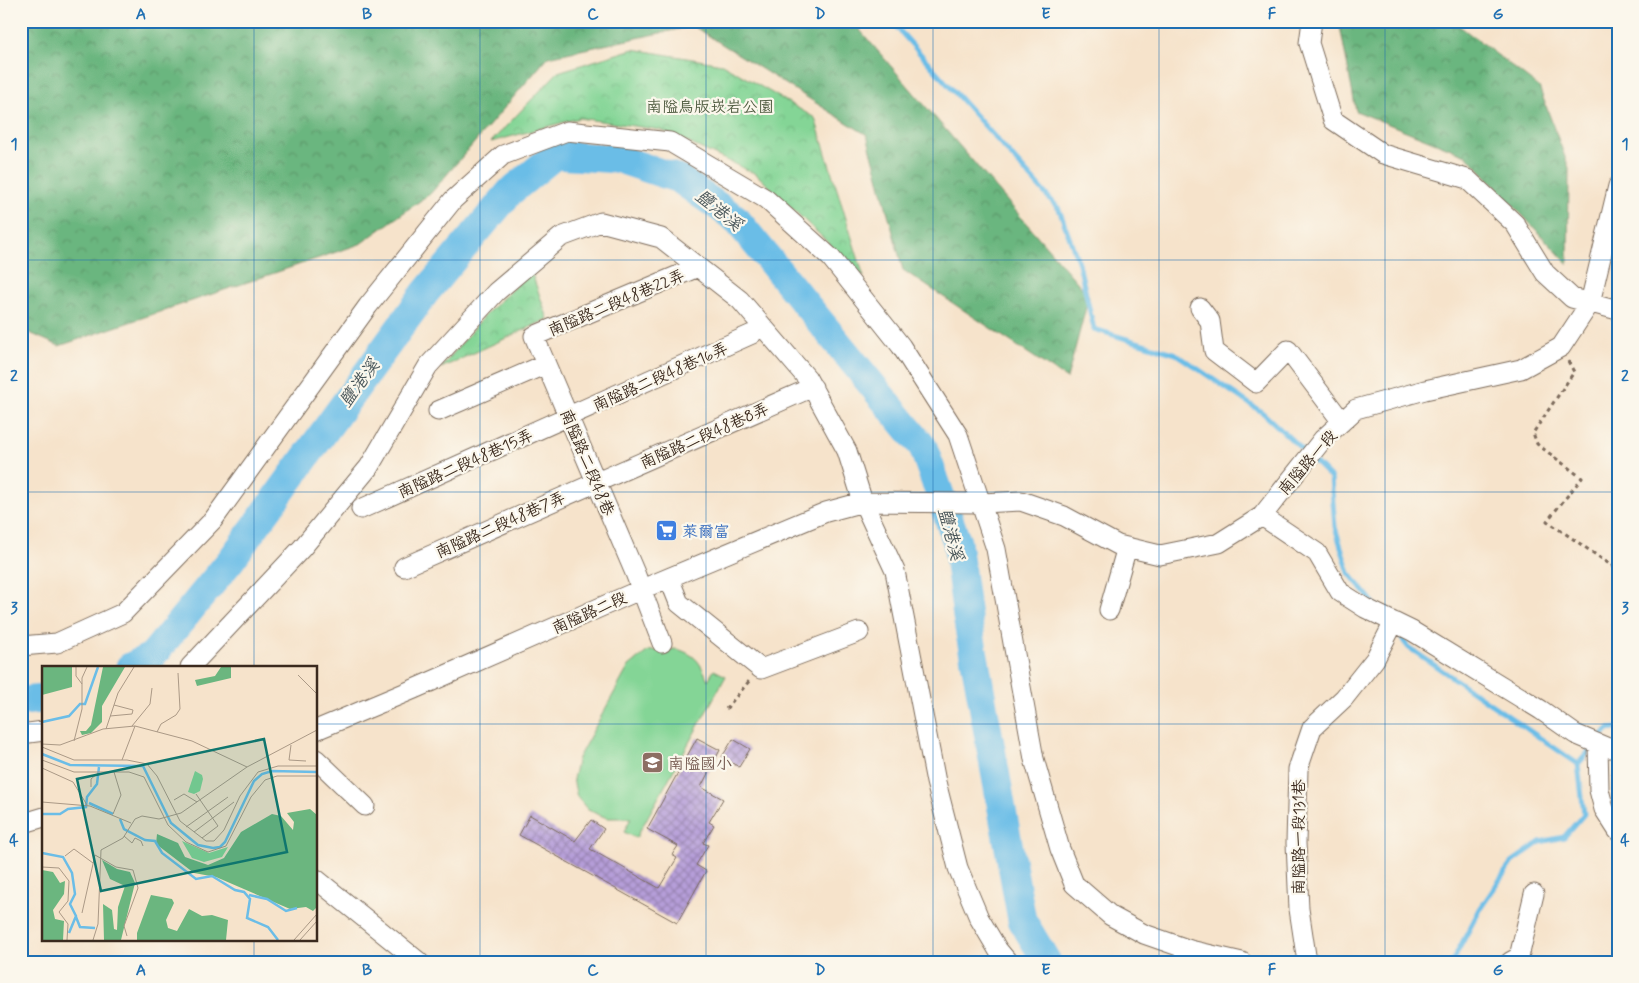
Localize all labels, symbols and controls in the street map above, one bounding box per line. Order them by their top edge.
text: A [136,4,146,25]
text: B [362,4,372,25]
text: C [587,4,599,25]
text: D [814,4,826,25]
text: E [1041,4,1051,25]
text: F [1268,4,1277,25]
text: G [1493,4,1504,25]
park label: 南隘烏版崁岩公園 [646,97,774,118]
text: 1 [10,134,18,155]
text: 1 [1621,134,1629,155]
water label: 鹽港溪 [690,184,748,238]
street label: 南隘路二段48巷22弄 [545,265,688,342]
street label: 南隘路二段48巷16弄 [590,338,732,417]
water label: 鹽港溪 [334,354,386,412]
text: 2 [10,366,18,387]
text: 2 [1621,366,1629,387]
street label: 南隘路二段48巷8弄 [637,398,772,474]
street label: 南隘路二段48巷 [555,406,619,519]
street label: 南隘路二段48巷15弄 [395,425,536,504]
street label: 南隘路一段 [1274,426,1342,500]
street label: 南隘路二段48巷7弄 [432,487,569,563]
water label: 鹽港溪 [931,505,969,564]
supermarket icon: 萊爾富 [654,519,678,543]
place label: 萊爾富 [682,522,730,543]
street label: 南隘路二段 [549,588,630,639]
text: 3 [10,598,18,619]
text: 3 [1621,598,1629,619]
inset map [42,666,318,940]
school or university icon: 南隘國小 [640,751,664,775]
place label: 南隘國小 [668,754,732,775]
street label: 南隘路一段131巷 [1289,779,1310,895]
text: 4 [9,830,19,851]
text: 4 [1620,830,1630,851]
text: A [136,960,146,981]
text: B [362,960,372,981]
text: C [587,960,599,981]
text: D [814,960,826,981]
text: E [1041,960,1051,981]
text: F [1268,960,1277,981]
text: G [1493,960,1504,981]

